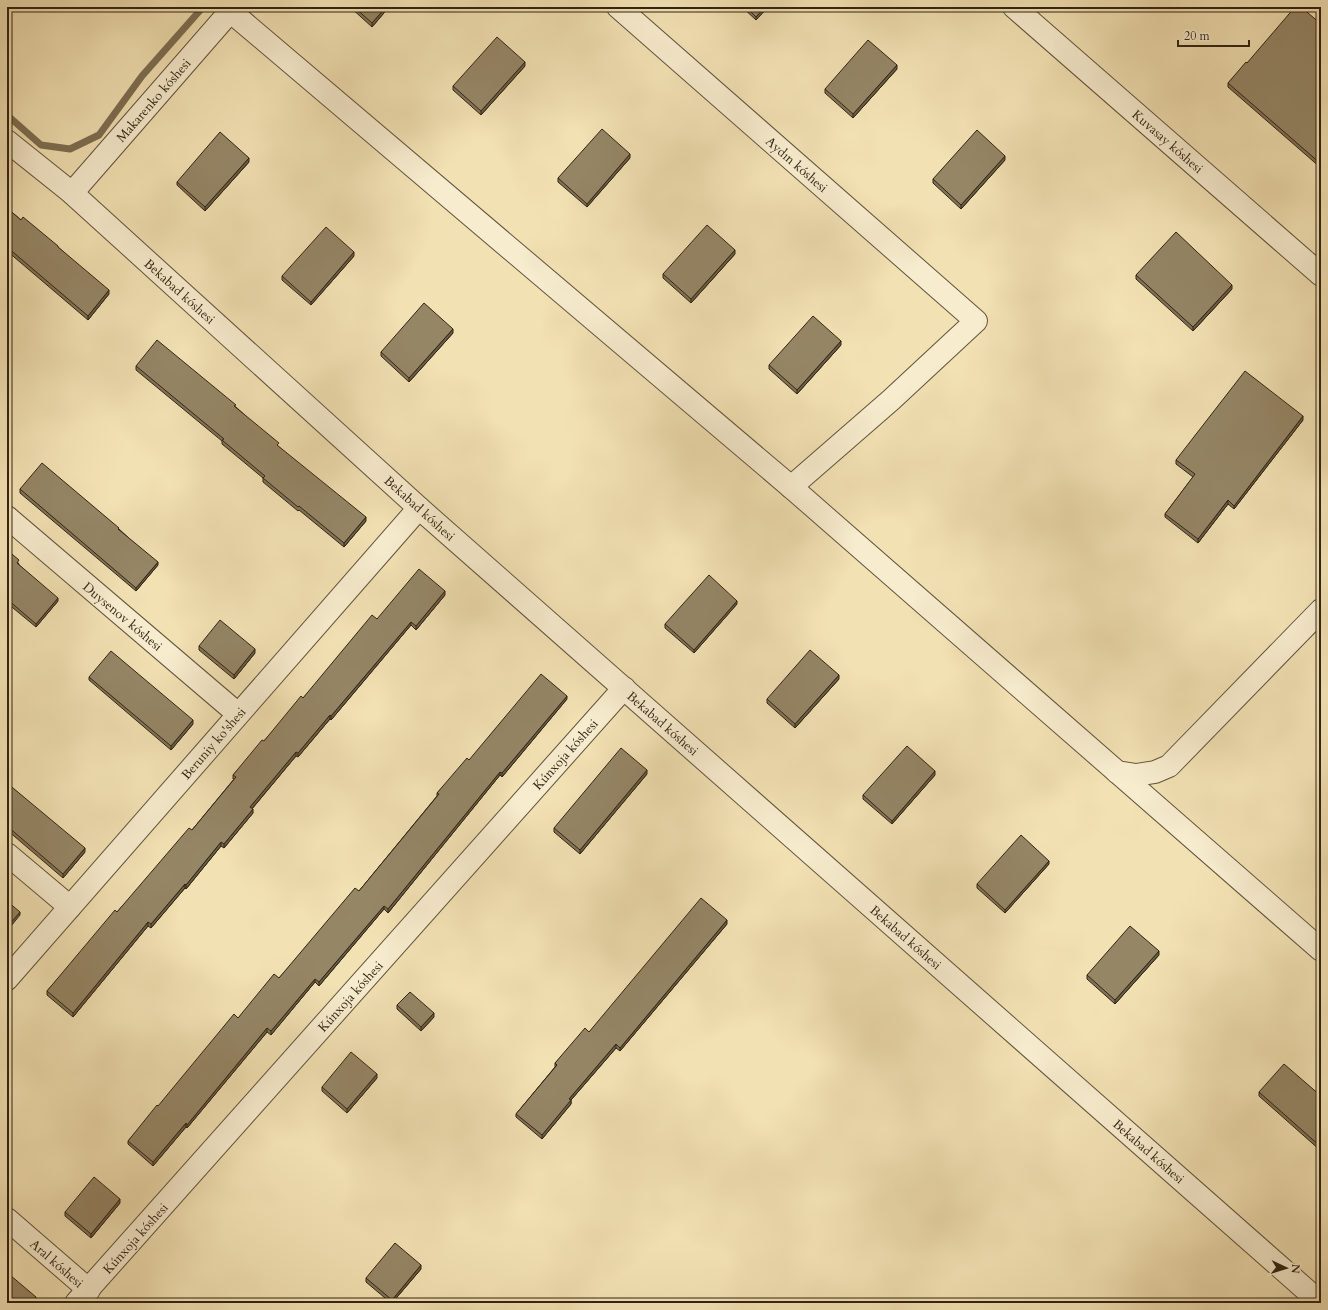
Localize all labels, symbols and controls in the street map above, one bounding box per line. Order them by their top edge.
scale bar [1178,22,1249,48]
text: 20 m [1184,28,1211,44]
street label: Makarenko kóshesi [112,55,195,146]
street label: Kuvasay kóshesi [1128,106,1207,178]
street label: Aydın kóshesi [761,133,832,197]
street label: Bekabad kóshesi [140,255,219,329]
street label: Bekabad kóshesi [380,472,459,546]
street label: Duysenov kóshesi [79,578,166,656]
street label: Bekabad kóshesi [623,688,702,760]
street label: Beruniy ko'shesi [177,703,250,784]
street label: Kúnxoja kóshesi [529,715,603,794]
street label: Bekabad kóshesi [866,902,945,974]
street label: Kúnxoja kóshesi [314,957,388,1036]
street label: Bekabad kóshesi [1109,1116,1188,1188]
street label: Kúnxoja kóshesi [99,1199,173,1278]
street label: Aral kóshesi [26,1235,87,1292]
north arrow [1266,1248,1306,1288]
text: N [1288,1263,1303,1274]

